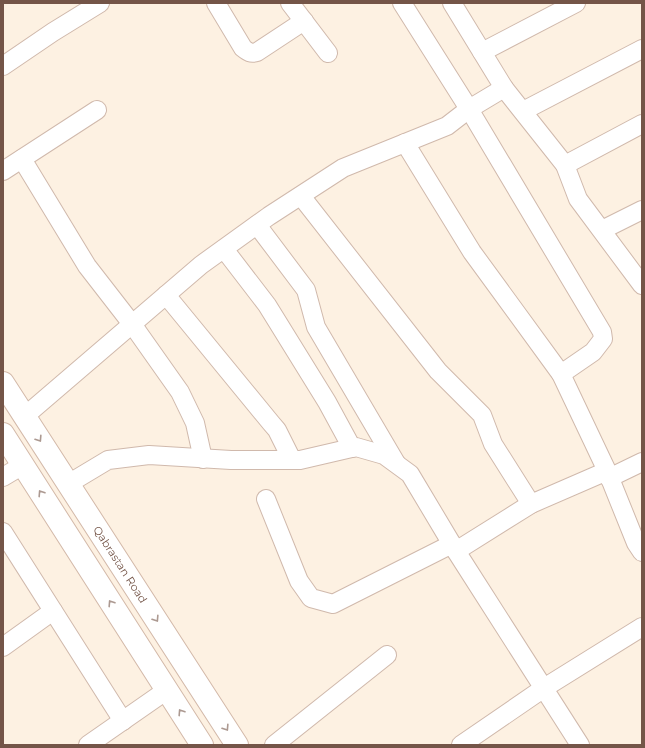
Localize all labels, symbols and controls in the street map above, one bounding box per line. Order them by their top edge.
one-way arrow [35,435,42,442]
one-way arrow [38,490,46,497]
street label: Qabrastan Road [90,523,150,606]
one-way arrow [109,600,116,607]
one-way arrow [151,615,159,622]
one-way arrow [178,709,186,716]
one-way arrow [222,724,229,731]

